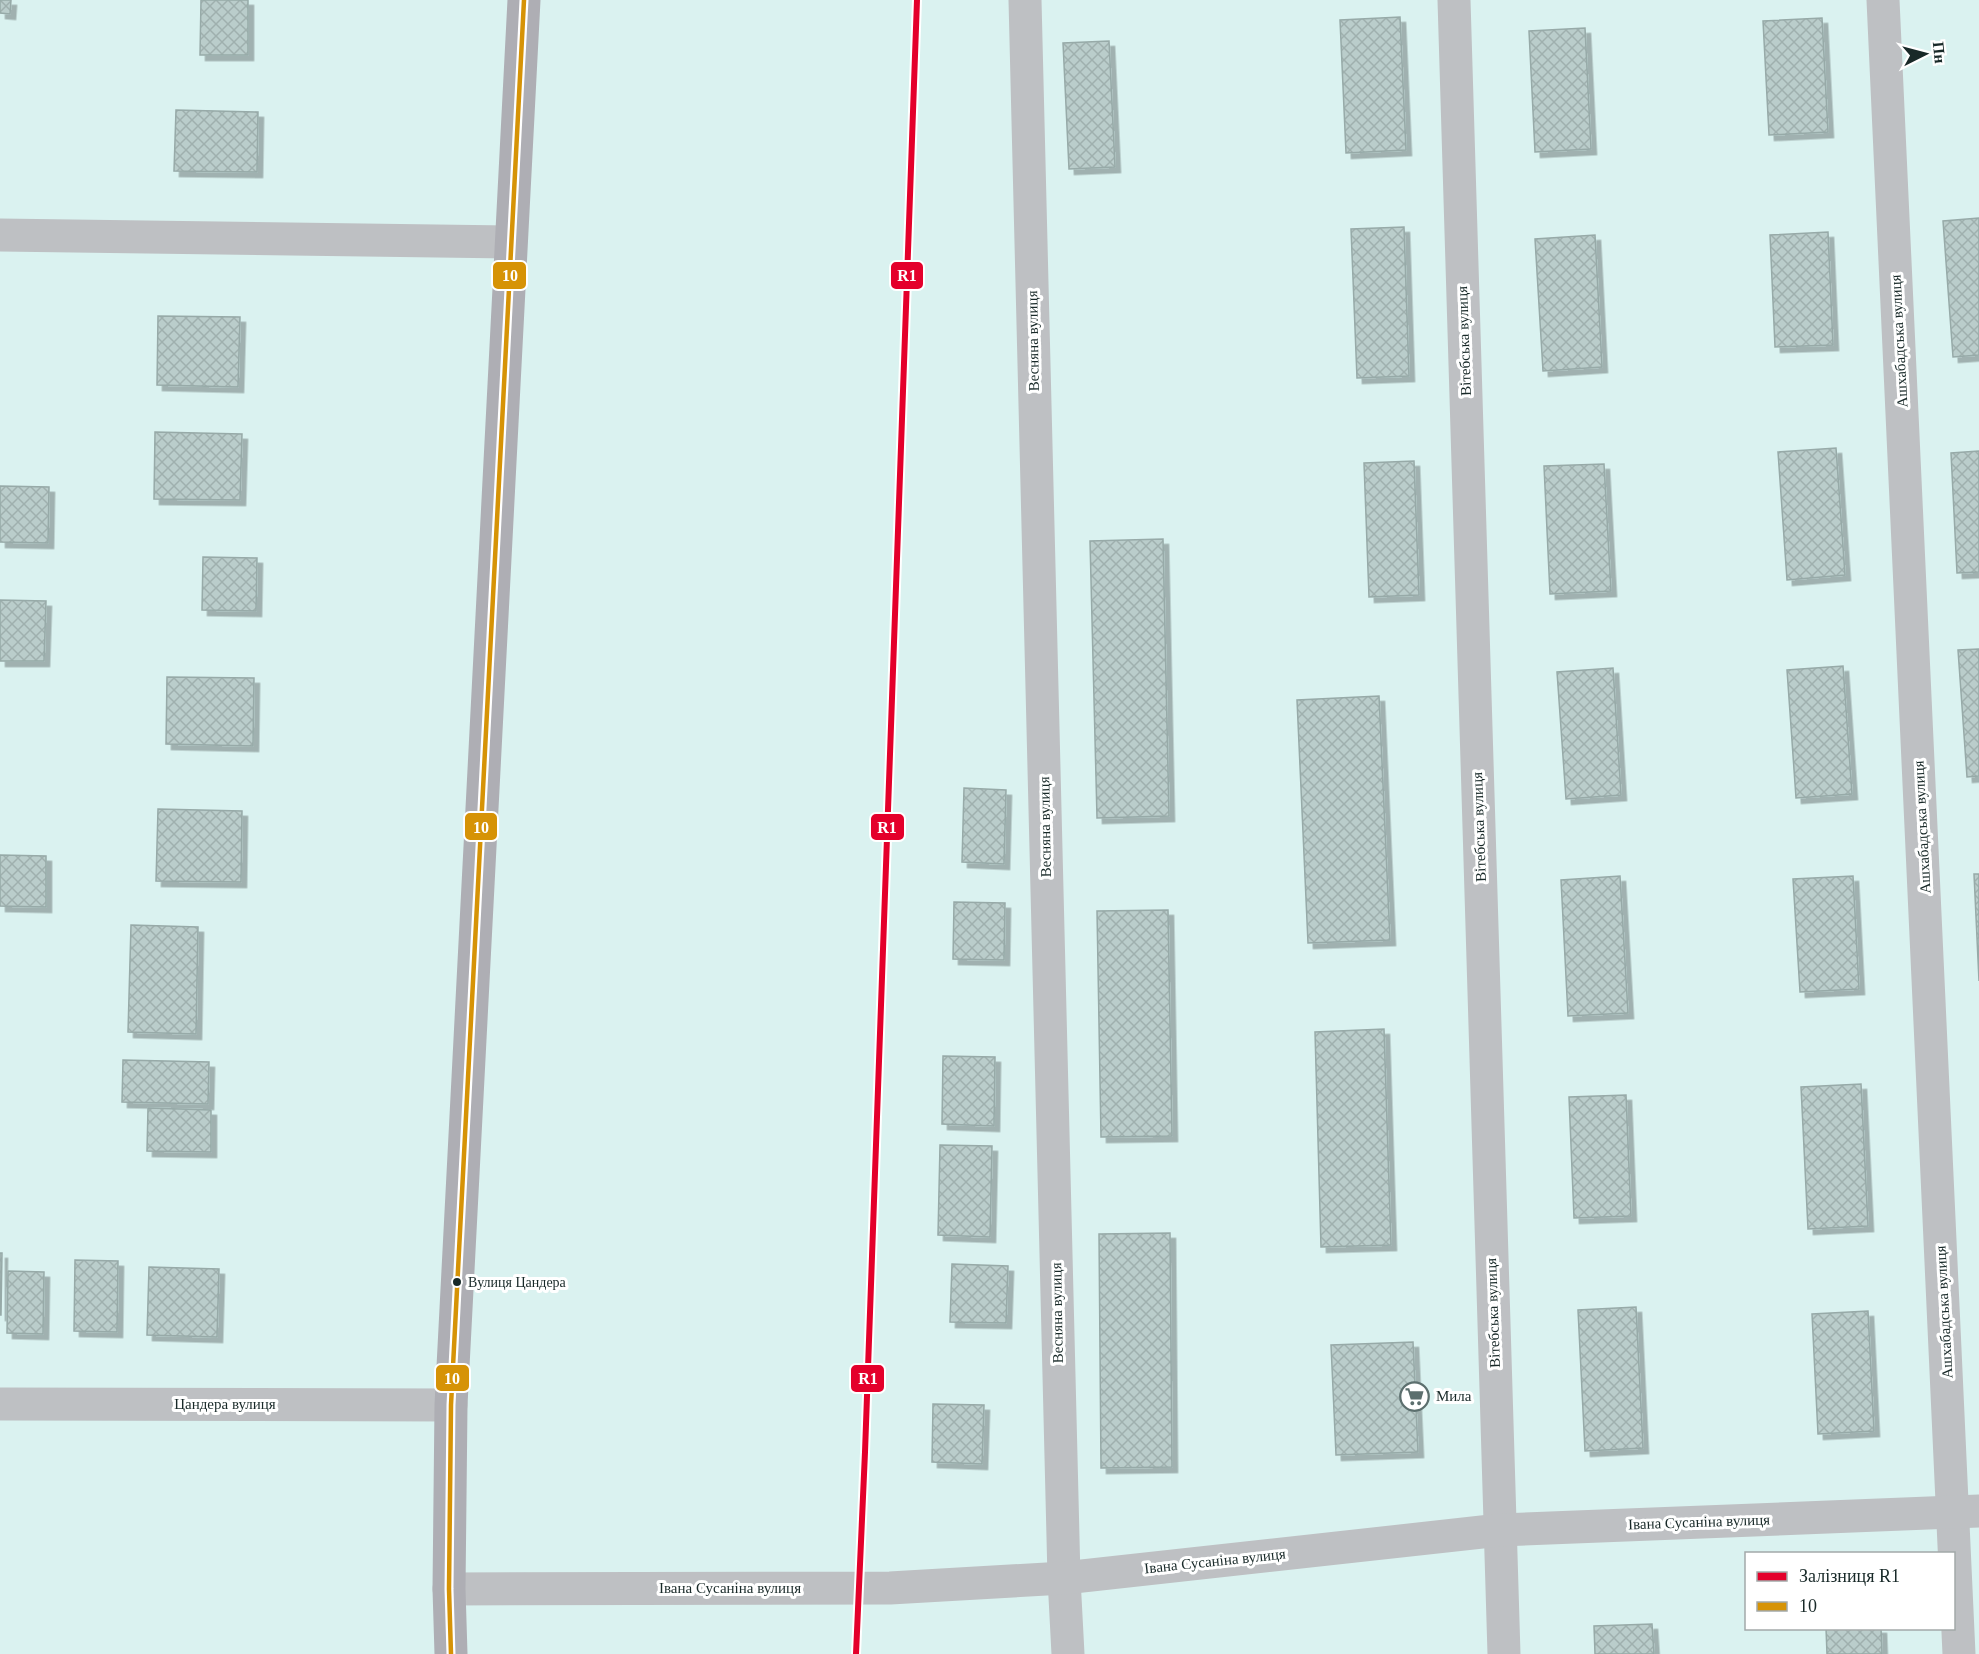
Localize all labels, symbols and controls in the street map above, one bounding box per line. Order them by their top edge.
north arrow [1895,24,1955,84]
text: Пн [1930,41,1949,64]
line badge: 10 [492,261,527,290]
line badge: R1 [890,261,924,290]
text: 10 [502,267,518,284]
text: R1 [897,267,917,284]
street label: Ашхабадська вулиця [1888,274,1910,408]
street label: Вітебська вулиця [1454,286,1474,396]
street label: Весняна вулиця [1024,290,1042,392]
street label: Ашхабадська вулиця [1911,760,1933,894]
street label: Вітебська вулиця [1469,772,1489,882]
street label: Весняна вулиця [1036,776,1054,878]
line badge: 10 [464,812,498,841]
line badge: R1 [870,813,905,841]
text: 10 [473,819,489,836]
text: R1 [877,819,897,836]
street label: Ашхабадська вулиця [1933,1245,1955,1379]
street label: Вітебська вулиця [1483,1258,1503,1368]
street label: Весняна вулиця [1048,1262,1066,1364]
place label: Вулиця Цандера [468,1275,567,1290]
marker: Вулиця Цандера [451,1276,463,1288]
line badge: 10 [435,1364,470,1392]
line badge: R1 [850,1364,885,1393]
text: 10 [444,1370,460,1387]
text: R1 [858,1370,878,1387]
supermarket icon: Мила [1399,1380,1431,1412]
place label: Мила [1436,1388,1472,1404]
street label: Цандера вулиця [174,1396,276,1412]
street label: Івана Сусаніна вулиця [1628,1512,1770,1532]
street label: Івана Сусаніна вулиця [1144,1546,1287,1576]
legend [1745,1552,1955,1630]
text: Залізниця R1 [1799,1566,1900,1586]
street label: Івана Сусаніна вулиця [659,1580,801,1596]
text: 10 [1799,1596,1817,1616]

